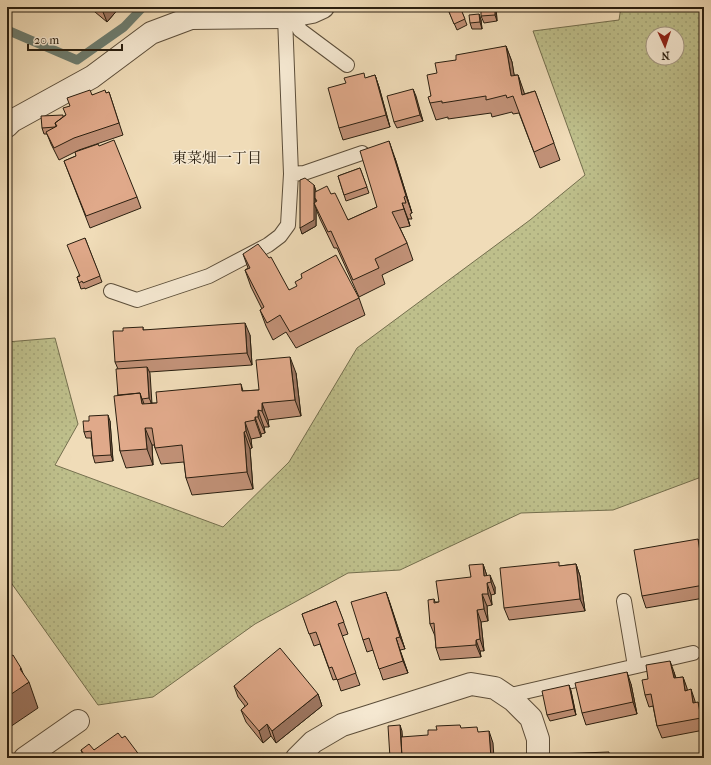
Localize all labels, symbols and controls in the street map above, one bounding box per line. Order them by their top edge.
scale bar [28,26,122,52]
north arrow [645,26,685,66]
text: 20 m [34,33,59,47]
text: N [660,49,670,62]
district label: 東菜畑一丁目 [172,149,262,167]

